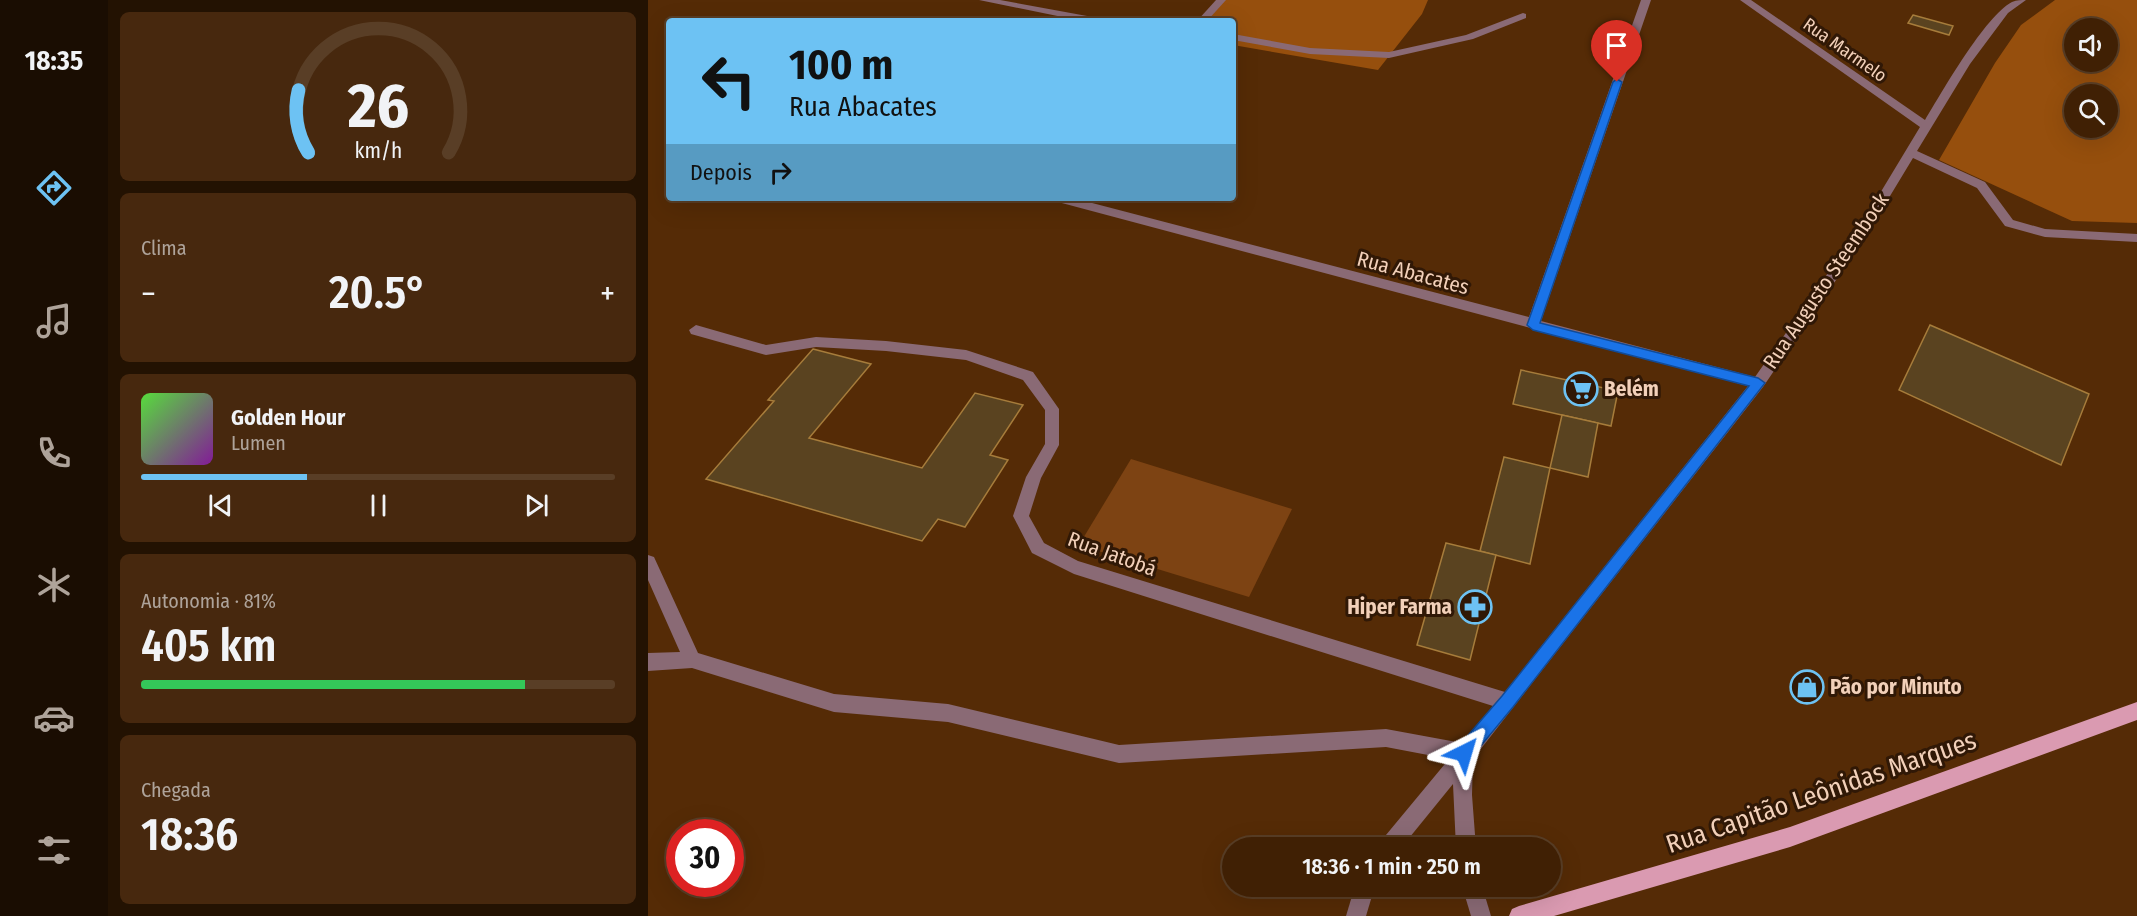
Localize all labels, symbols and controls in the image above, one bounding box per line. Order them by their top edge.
street label: Rua Marmelo [1799,13,1891,87]
map controls [2064,18,2118,138]
button: sound [2064,18,2118,72]
pin [1591,20,1642,82]
icon: arrive [1600,29,1633,62]
text: 100 m [789,40,893,90]
icon: left [690,42,768,120]
text: 18:35 [25,45,83,77]
text: 26 [346,70,409,145]
button: search [2064,84,2118,138]
text: Rua Abacates [789,91,937,123]
text: km/h [354,139,402,165]
icon: right [764,156,797,189]
text: Depois [690,159,752,186]
icon: directions [33,167,75,209]
street label: Rua Augusto Steembock [1757,188,1895,374]
text: Clima [141,236,186,260]
street label: Rua Abacates [1354,246,1472,300]
text: 20.5° [329,266,427,320]
text: − [141,274,156,314]
text: + [600,274,615,314]
icon: music [33,300,75,342]
supermarket icon: Belém [1563,371,1599,407]
place label: Belém [1604,376,1659,402]
text: Golden Hour [231,404,345,431]
text: Lumen [231,431,286,455]
icon: phone [33,432,75,474]
icon: previous [204,489,237,522]
icon: pause [362,489,395,522]
icon: next [520,489,553,522]
street label: Rua Jatobá [1064,526,1160,582]
icon: climate [33,564,75,606]
text: Autonomia · 81% [141,589,276,613]
pharmacy icon: Hiper Farma [1457,589,1493,625]
place label: Hiper Farma [1347,594,1452,620]
text: 405 km [141,619,276,673]
shop icon: Pão por Minuto [1789,669,1825,705]
place label: Pão por Minuto [1830,674,1962,700]
icon: car [33,697,75,739]
position arrow [1432,721,1496,785]
street label: Rua Capitão Leônidas Marques [1662,725,1980,860]
text: Chegada [141,778,211,802]
text: 18:36 [141,808,238,862]
speed limit sign: 30 [666,819,744,897]
icon: filters [33,829,75,871]
text: 18:36 · 1 min · 250 m [1302,853,1481,880]

